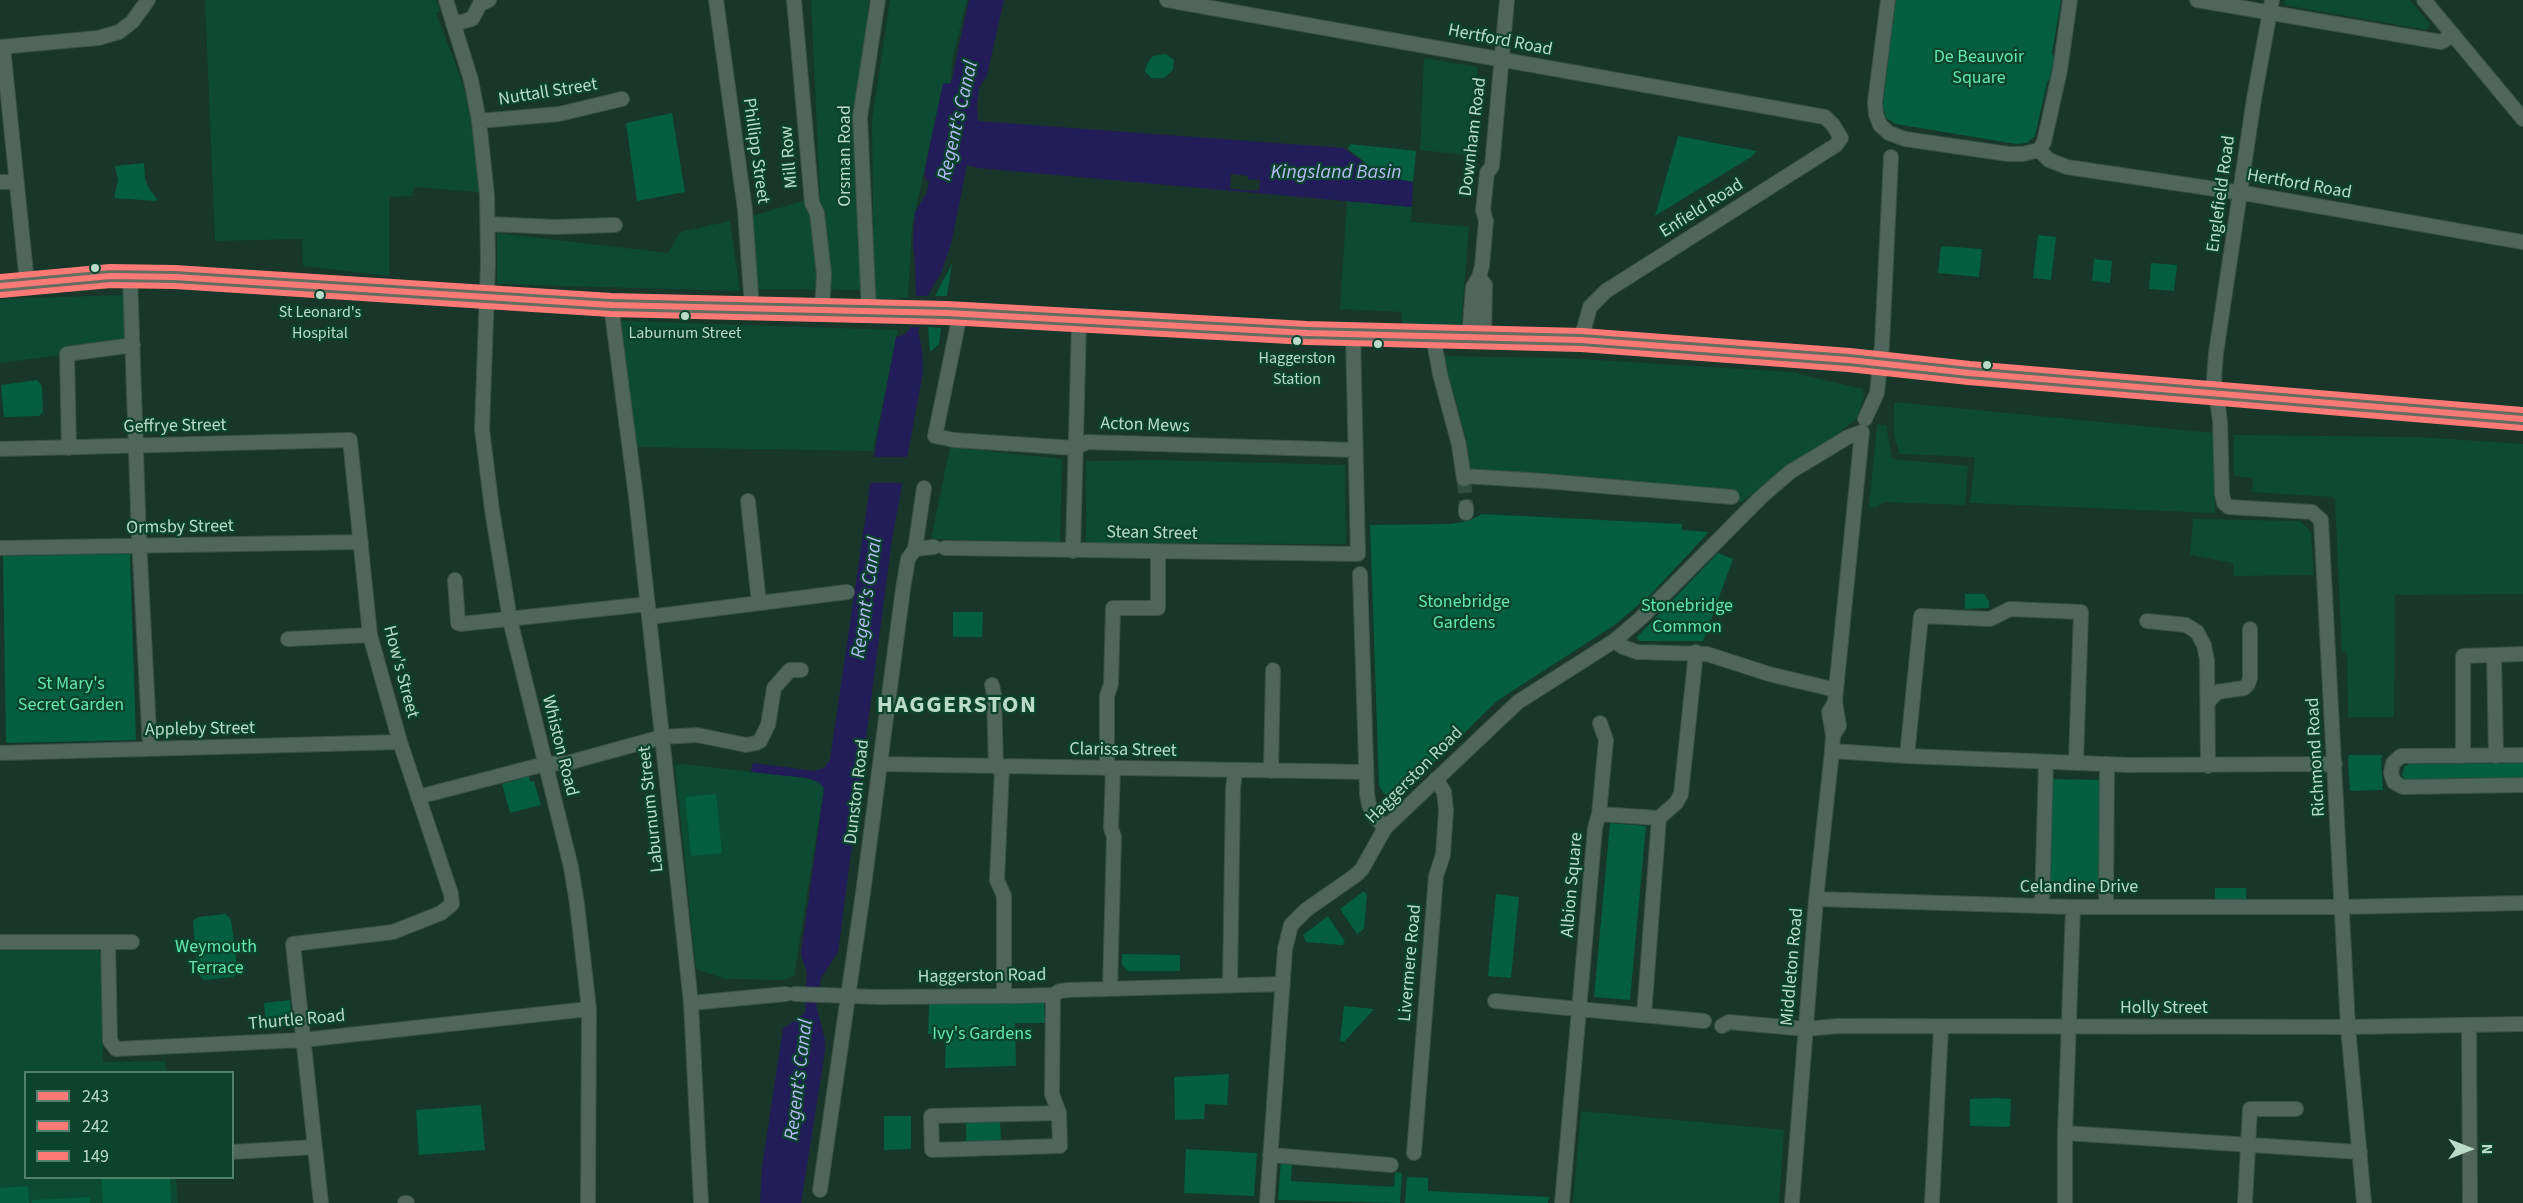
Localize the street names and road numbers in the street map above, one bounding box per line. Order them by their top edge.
street label: Hertford Road [1446,20,1554,62]
street label: Nuttall Street [497,75,599,111]
street label: Downham Road [1456,76,1492,198]
street label: Phillipp Street [737,97,773,205]
street label: Orsman Road [835,105,857,207]
street label: Mill Row [776,125,804,189]
street label: Englefield Road [2203,134,2241,254]
street label: Hertford Road [2245,165,2353,205]
street label: Enfield Road [1656,175,1748,243]
street label: Acton Mews [1100,414,1190,438]
street label: Geffrye Street [123,415,227,439]
street label: Ormsby Street [126,516,234,540]
street label: Stean Street [1106,522,1198,546]
street label: How's Street [377,623,423,721]
street label: Whiston Road [536,693,582,799]
street label: Richmond Road [2303,697,2331,817]
street label: Appleby Street [145,718,255,742]
street label: Haggerston Road [1362,723,1468,829]
street label: Dunston Road [841,738,875,846]
street label: Clarissa Street [1069,739,1177,763]
street label: Laburnum Street [635,745,669,873]
street label: Albion Square [1558,832,1588,938]
street label: Celandine Drive [2020,877,2138,899]
street label: Livermere Road [1395,903,1427,1023]
street label: Middleton Road [1777,907,1809,1027]
street label: Haggerston Road [917,965,1047,989]
street label: Holly Street [2120,998,2208,1020]
street label: Thurtle Road [248,1006,346,1036]

